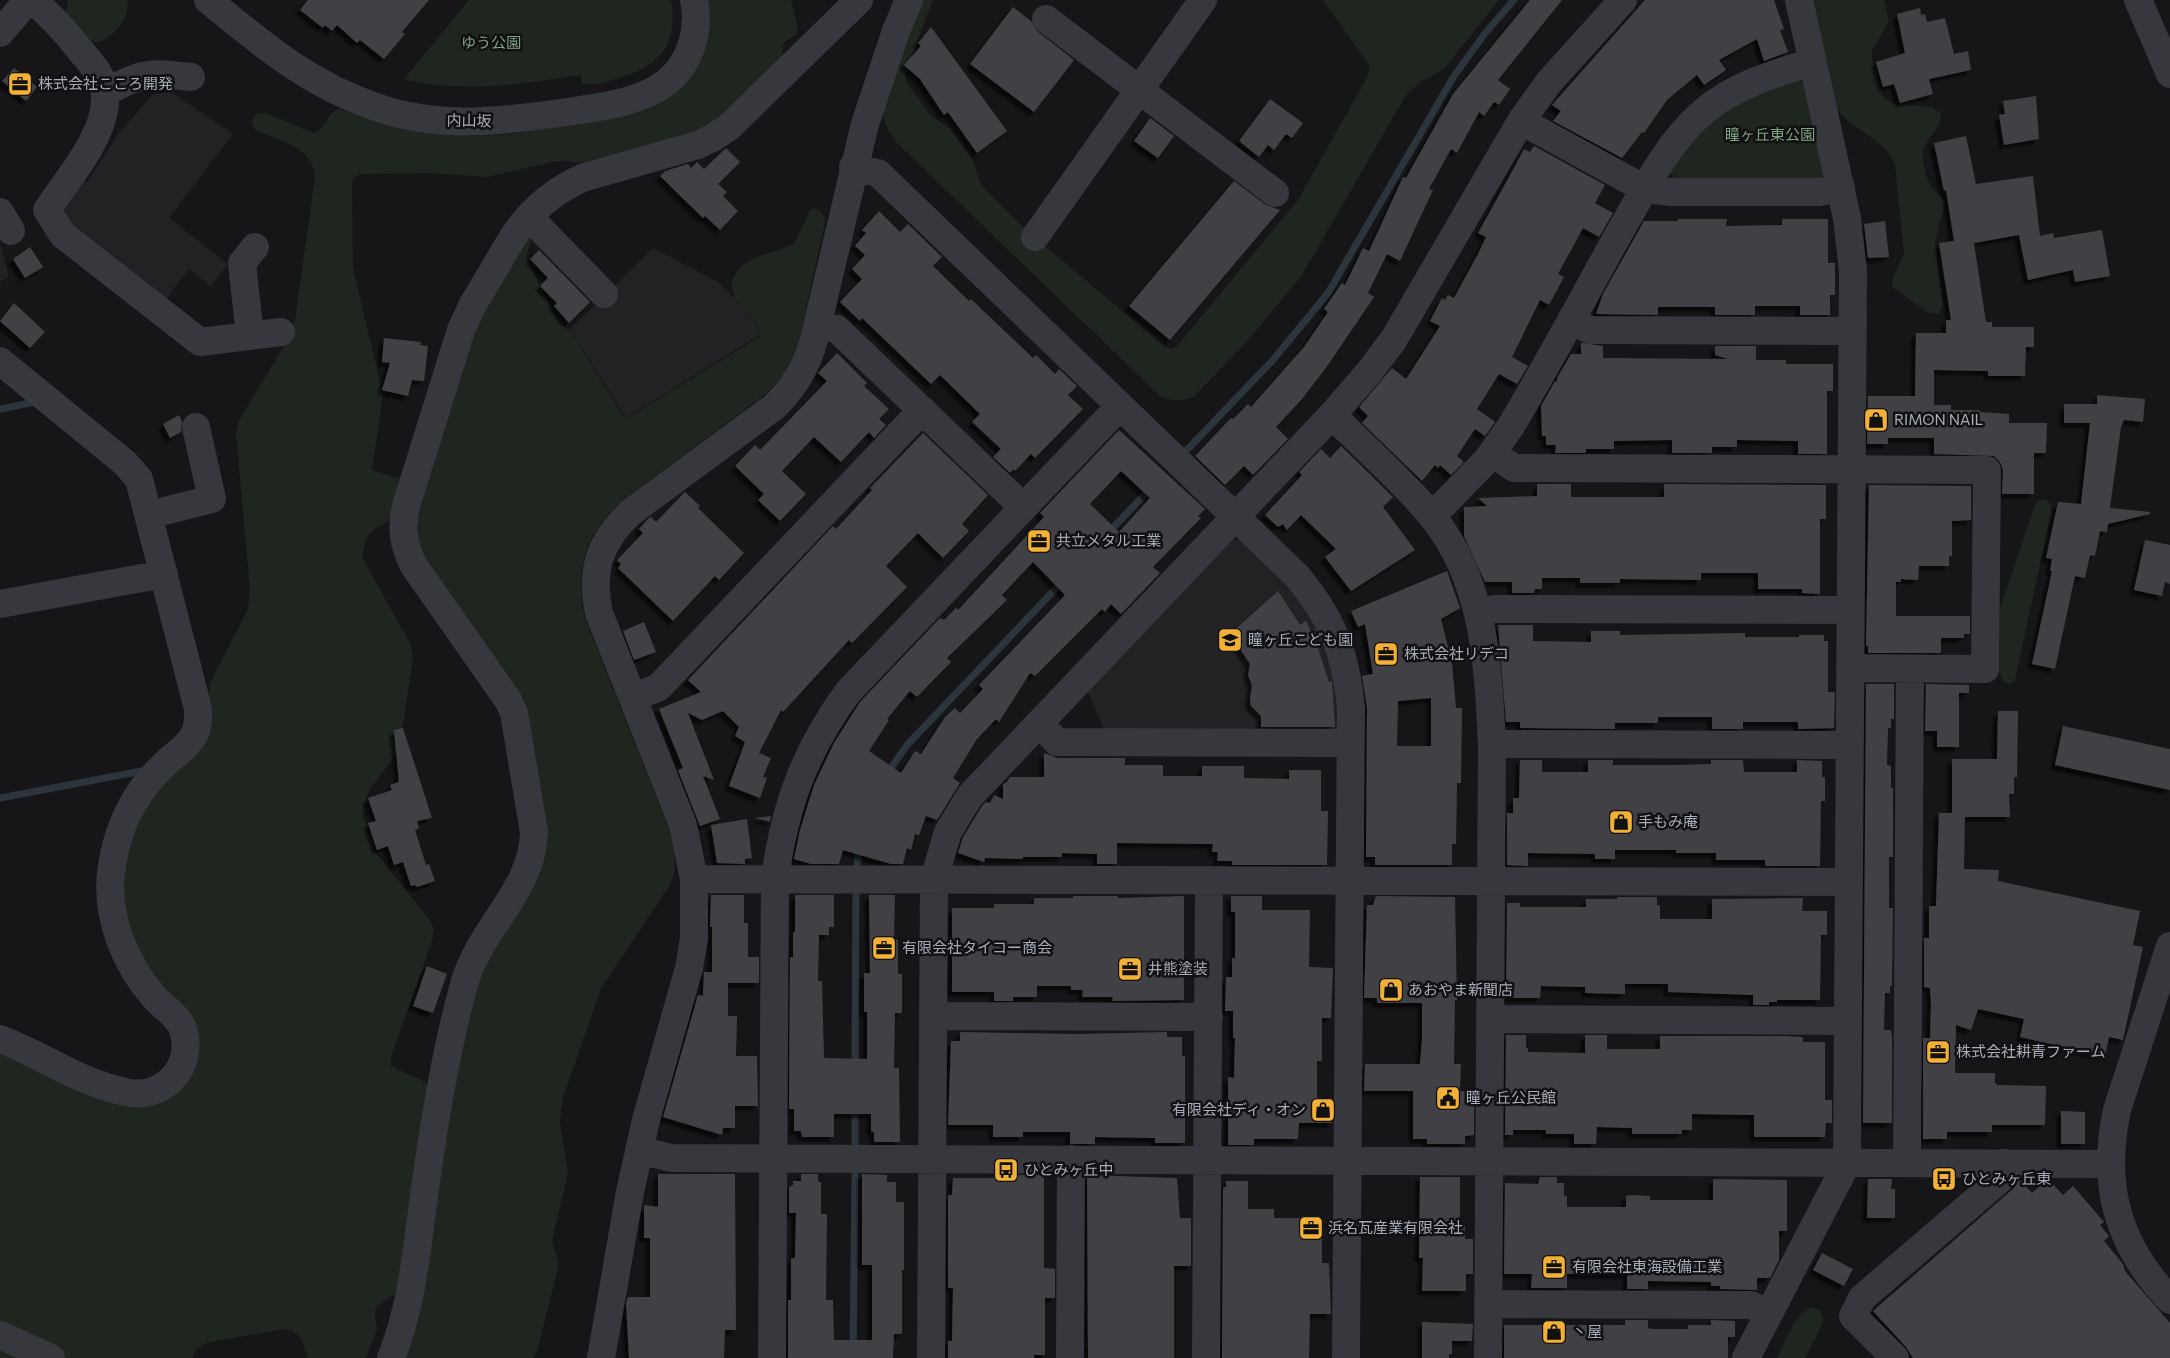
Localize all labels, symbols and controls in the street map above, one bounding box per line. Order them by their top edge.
park label: ゆう公園 [461,33,521,51]
office icon: 株式会社こころ開発 [7,71,33,97]
place label: 株式会社こころ開発 [38,74,173,92]
street label: 内山坂 [446,111,492,129]
park label: 瞳ヶ丘東公園 [1725,125,1815,143]
shop icon: RIMON NAIL [1863,407,1889,433]
place label: RIMON NAIL [1894,410,1984,428]
office icon: 共立メタル工業 [1026,528,1052,554]
place label: 共立メタル工業 [1056,531,1161,549]
school or university icon: 瞳ヶ丘こども園 [1217,627,1243,653]
place label: 瞳ヶ丘こども園 [1248,630,1353,648]
office icon: 株式会社リデコ [1373,641,1399,667]
place label: 株式会社リデコ [1404,644,1509,662]
shop icon: 手もみ庵 [1608,809,1634,835]
place label: 手もみ庵 [1638,812,1698,830]
office icon: 有限会社タイコー商会 [871,935,897,961]
place label: 有限会社タイコー商会 [902,938,1052,956]
office icon: 井熊塗装 [1117,956,1143,982]
place label: 井熊塗装 [1148,959,1208,977]
shop icon: あおやま新聞店 [1378,977,1404,1003]
place label: あおやま新聞店 [1408,980,1513,998]
office icon: 株式会社耕青ファーム [1925,1039,1951,1065]
place label: 株式会社耕青ファーム [1956,1042,2106,1060]
public building icon: 瞳ヶ丘公民館 [1435,1085,1461,1111]
place label: 瞳ヶ丘公民館 [1466,1088,1556,1106]
shop icon: 有限会社ディ・オン [1310,1097,1336,1123]
place label: 有限会社ディ・オン [1172,1100,1306,1118]
bus stop icon: ひとみヶ丘中 [993,1157,1019,1183]
place label: ひとみヶ丘中 [1024,1160,1114,1178]
bus stop icon: ひとみヶ丘東 [1931,1166,1957,1192]
place label: ひとみヶ丘東 [1962,1169,2052,1187]
office icon: 浜名瓦産業有限会社 [1298,1215,1324,1241]
place label: 浜名瓦産業有限会社 [1328,1218,1463,1236]
office icon: 有限会社東海設備工業 [1541,1254,1567,1280]
place label: 有限会社東海設備工業 [1572,1257,1722,1275]
shop icon: 丶屋 [1541,1319,1567,1345]
place label: 丶屋 [1572,1322,1602,1340]

